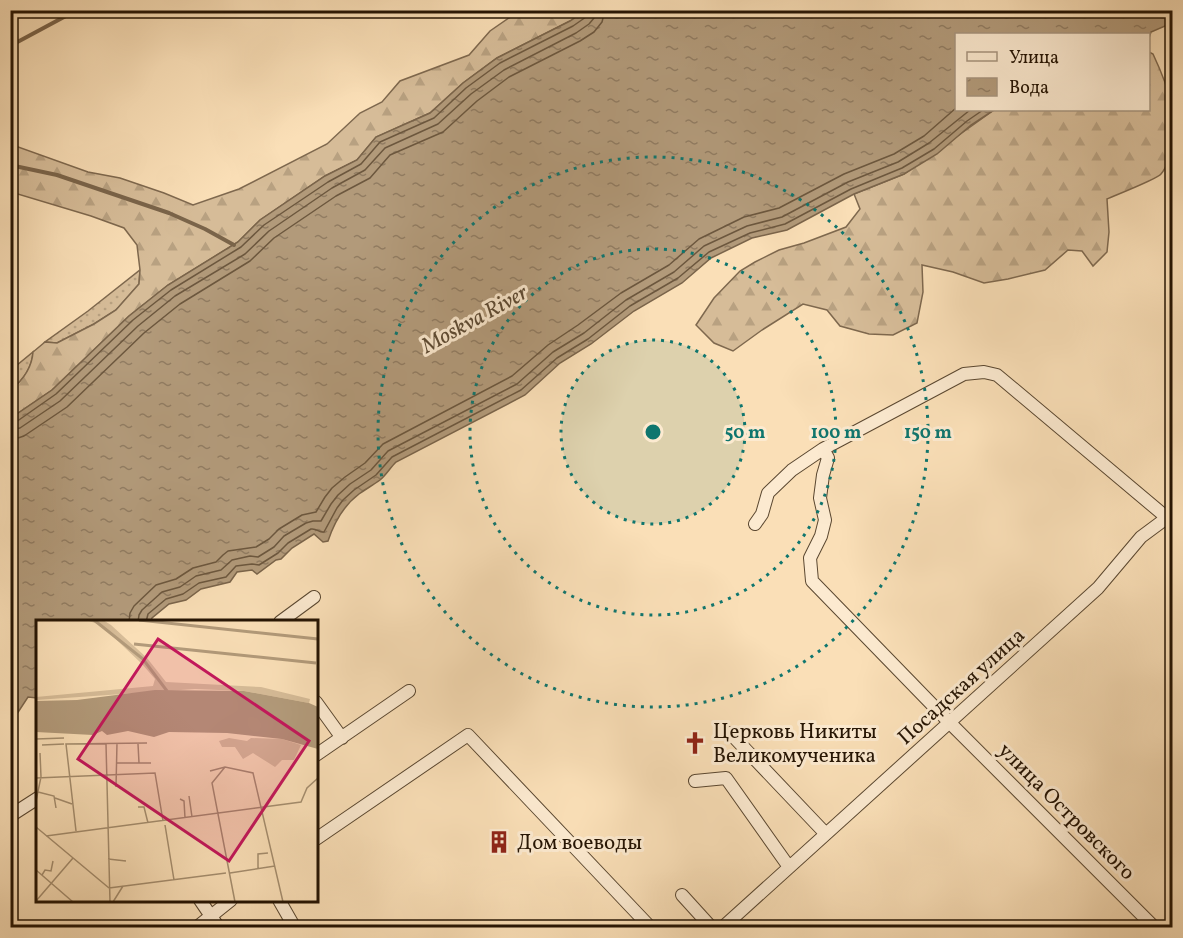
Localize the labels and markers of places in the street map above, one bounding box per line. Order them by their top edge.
centre of rings [643,422,663,442]
place label: Церковь Никиты Великомученика [713,718,877,771]
church icon: Церковь Никиты Великомученика [682,730,708,756]
building icon: Дом воеводы [486,829,512,855]
place label: Дом воеводы [517,829,642,858]

